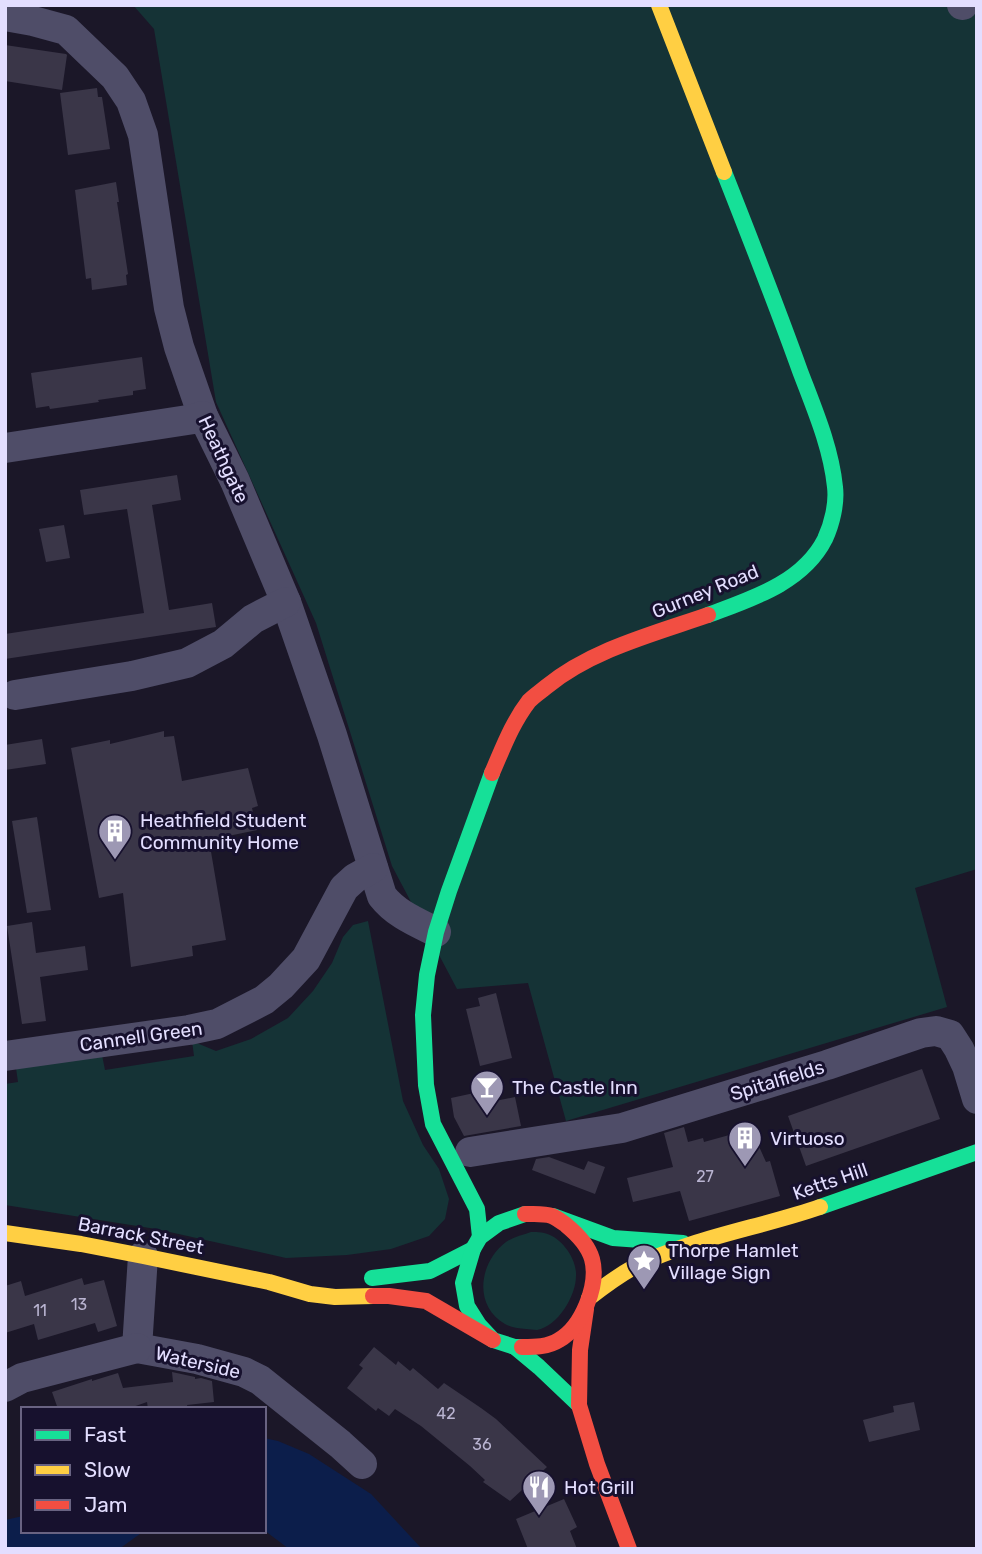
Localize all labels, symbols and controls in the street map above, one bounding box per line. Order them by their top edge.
street label: Heathgate [193,412,254,506]
street label: Gurney Road [648,560,762,623]
place label: Heathfield Student Community Home [140,809,307,854]
building icon: Heathfield Student Community Home [96,812,134,861]
street label: Cannell Green [78,1017,204,1056]
street label: Spitalfields [727,1055,827,1106]
bar icon: The Castle Inn [468,1068,506,1117]
place label: The Castle Inn [512,1076,638,1099]
building icon: Virtuoso [726,1119,764,1168]
place label: Virtuoso [770,1127,845,1150]
street label: Ketts Hill [790,1158,871,1205]
house number: 27 [696,1167,714,1186]
street label: Barrack Street [76,1212,206,1259]
place label: Thorpe Hamlet Village Sign [668,1239,799,1284]
place icon: Thorpe Hamlet Village Sign [625,1242,663,1291]
house number: 13 [71,1295,87,1314]
house number: 11 [33,1301,47,1320]
street label: Waterside [153,1342,243,1383]
house number: 42 [436,1404,456,1423]
legend [21,1407,266,1533]
text: Fast [84,1422,126,1447]
house number: 36 [472,1435,492,1454]
text: Slow [84,1457,131,1482]
restaurant icon: Hot Grill [520,1468,558,1517]
place label: Hot Grill [564,1476,634,1499]
text: Jam [84,1492,128,1517]

